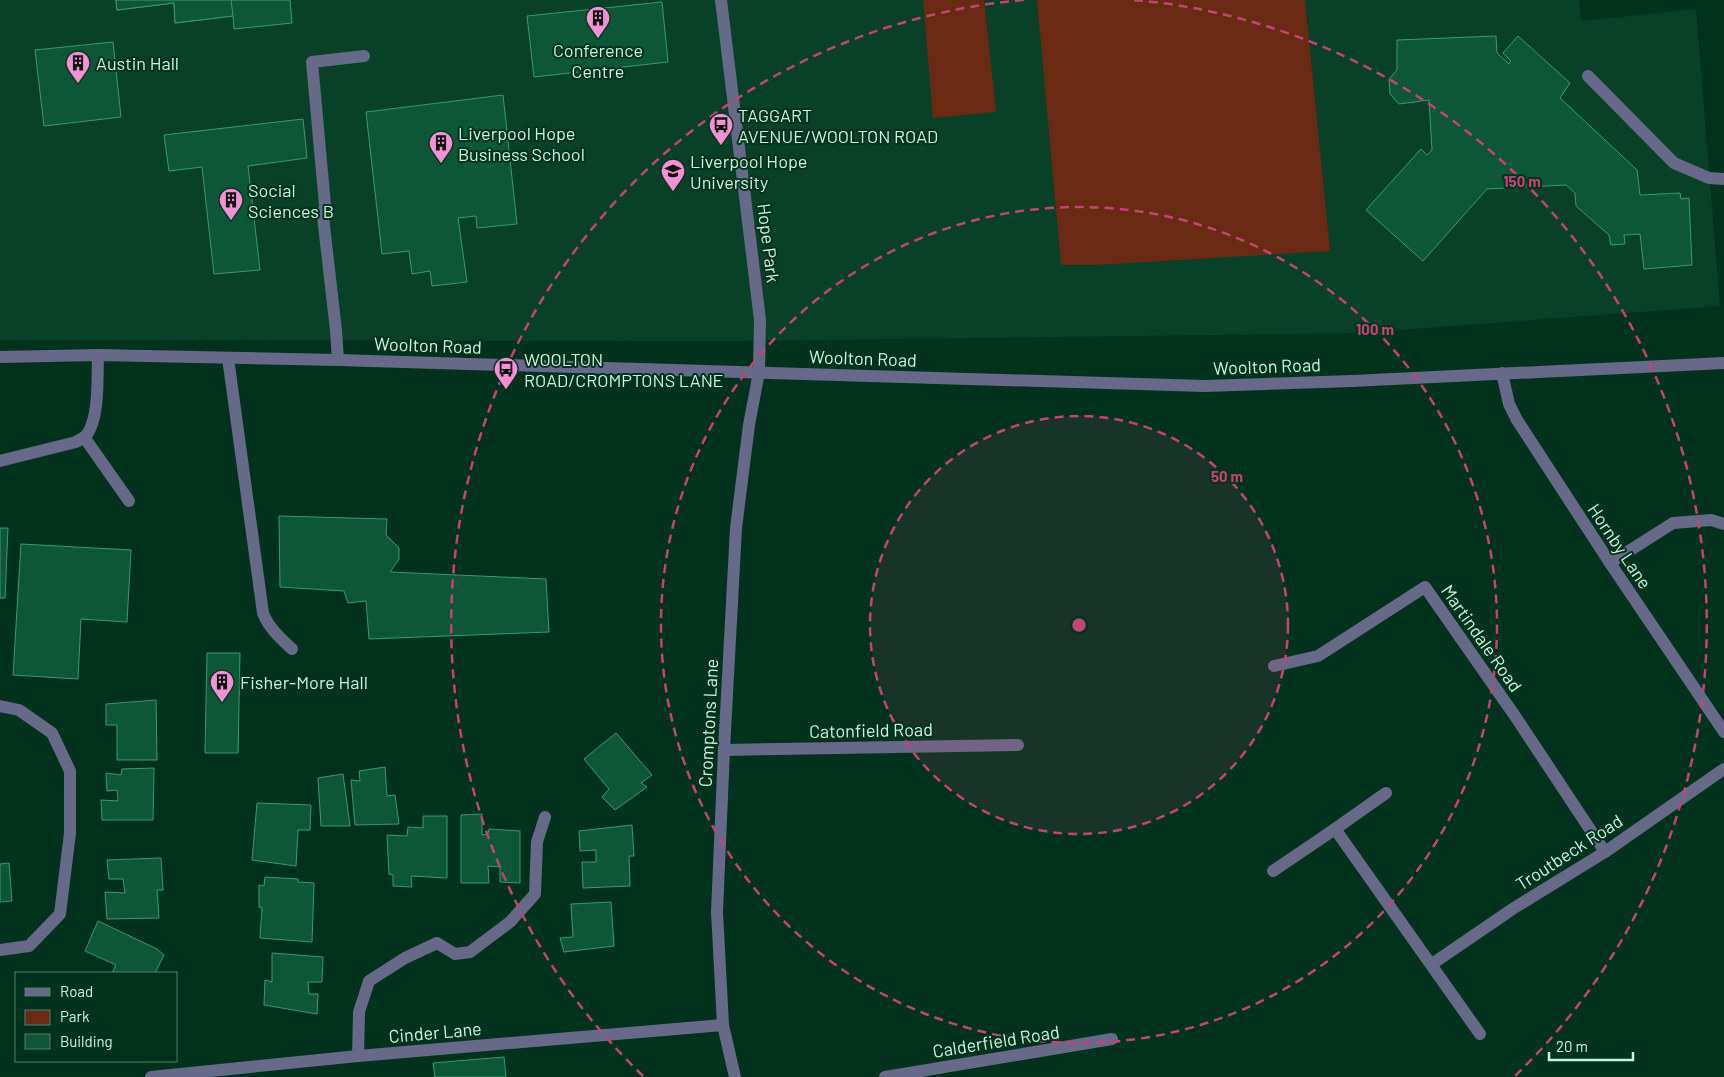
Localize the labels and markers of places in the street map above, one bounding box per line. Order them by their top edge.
building icon: Conference Centre [585,5,611,39]
place label: Conference Centre [553,39,643,82]
building icon: Austin Hall [65,50,91,84]
place label: Austin Hall [96,52,179,74]
place label: TAGGART AVENUE/WOOLTON ROAD [738,104,938,147]
bus stop icon: TAGGART AVENUE/WOOLTON ROAD [708,112,734,146]
place label: Liverpool Hope Business School [458,122,585,165]
building icon: Liverpool Hope Business School [428,130,454,164]
place label: Liverpool Hope University [690,150,807,193]
school or university icon: Liverpool Hope University [660,158,686,192]
place label: Social Sciences B [248,179,334,222]
building icon: Social Sciences B [218,187,244,221]
place label: WOOLTON ROAD/CROMPTONS LANE [524,348,724,391]
bus stop icon: WOOLTON ROAD/CROMPTONS LANE [493,356,519,390]
centre of rings [1070,616,1088,634]
building icon: Fisher-More Hall [209,669,235,703]
place label: Fisher-More Hall [240,671,368,693]

